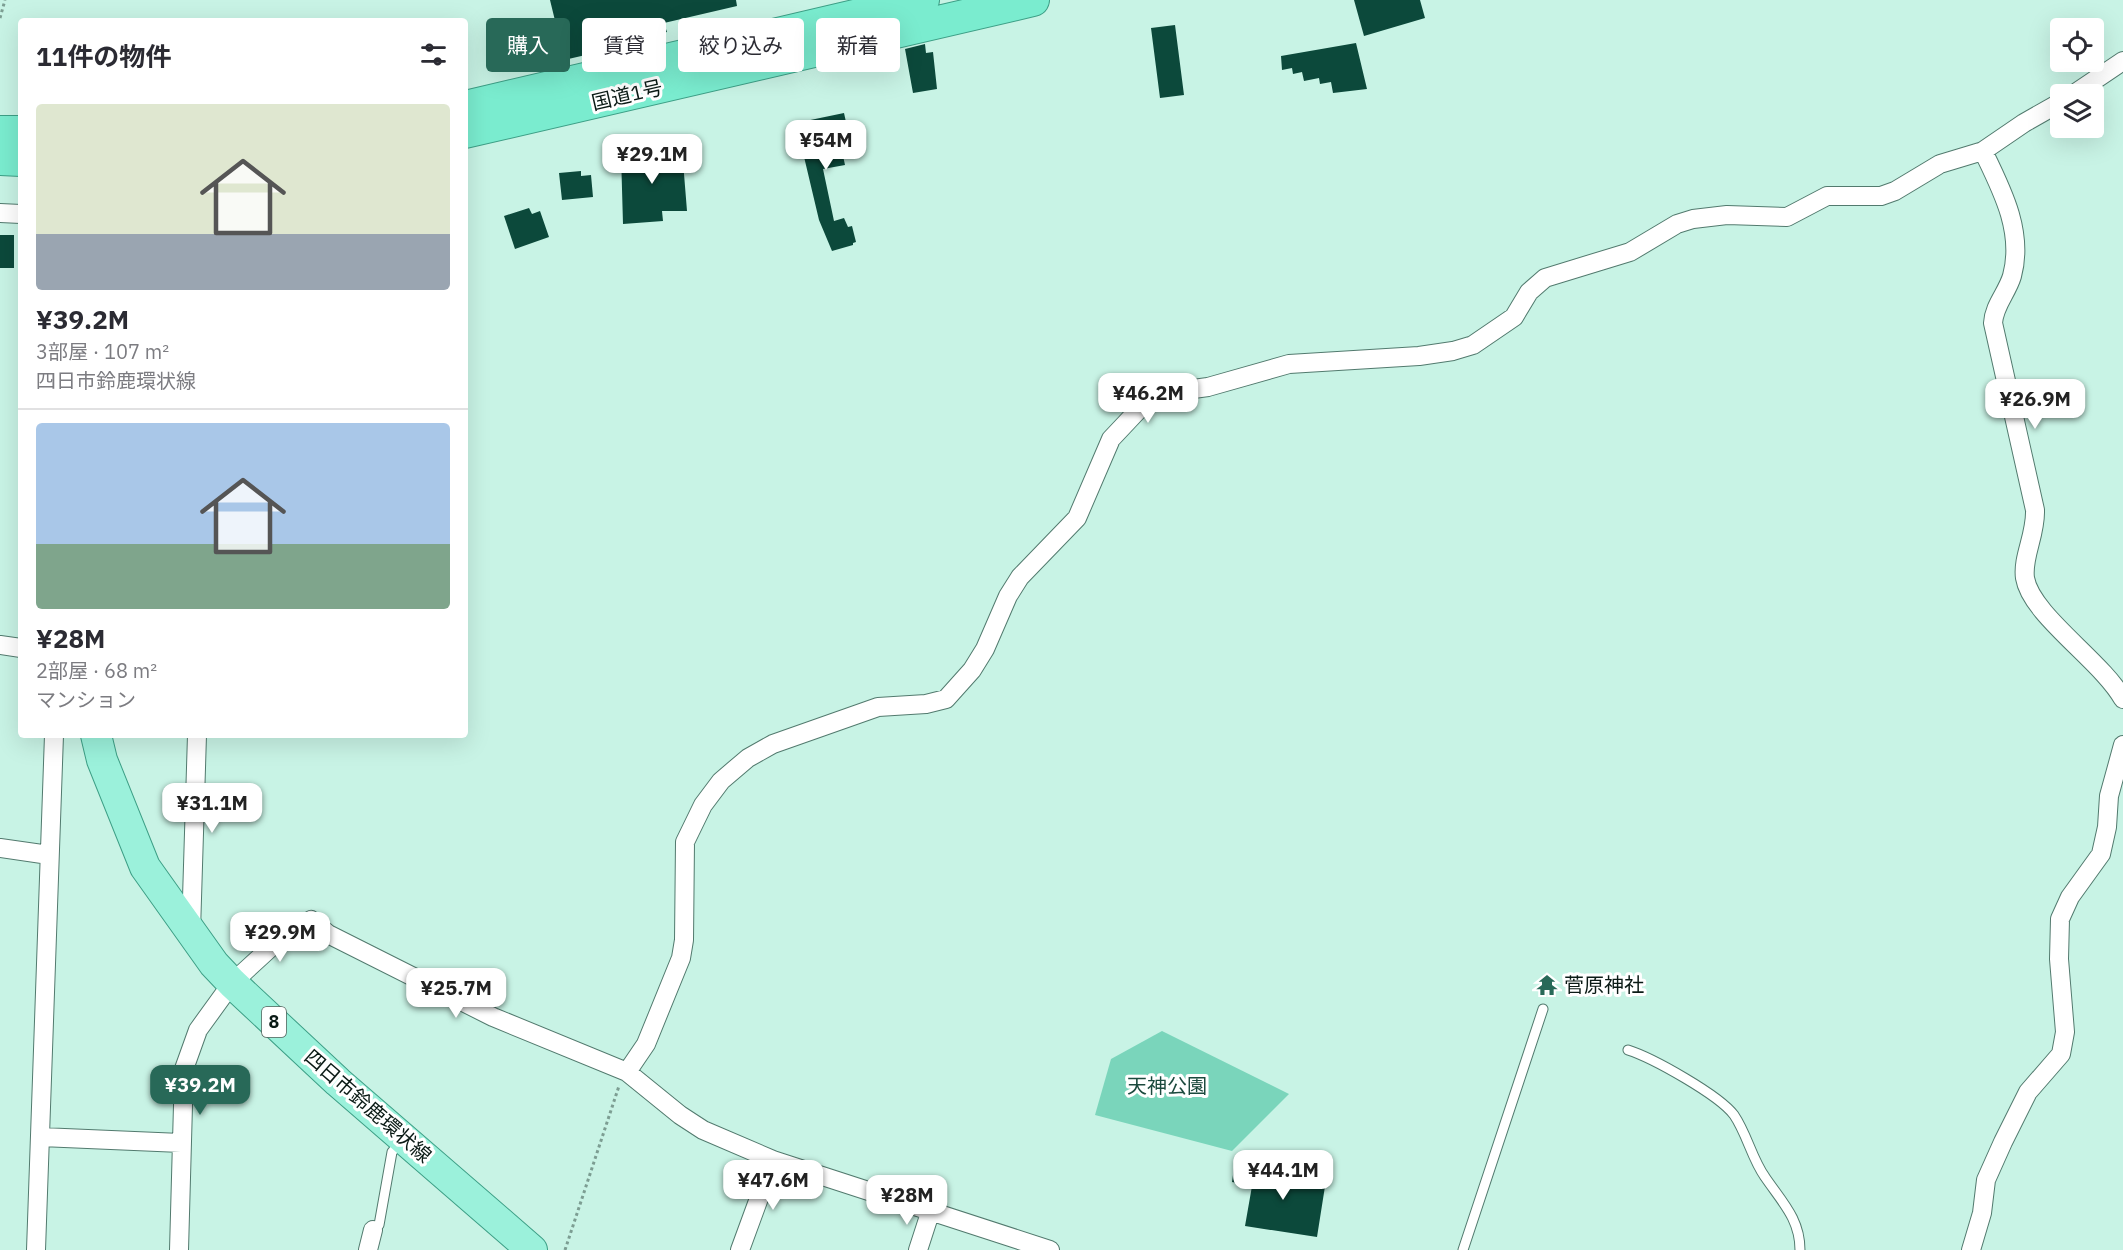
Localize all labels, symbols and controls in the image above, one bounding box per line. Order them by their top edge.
chip: 購入 [486,18,570,72]
chip: 賃貸 [582,18,666,72]
chip: 絞り込み [678,18,804,72]
chip: 新着 [816,18,900,72]
map controls [2050,18,2104,138]
button: locate [2050,18,2104,72]
icon: filters [417,38,450,71]
text: 11件の物件 [36,39,171,73]
street label: 国道1号 [589,73,665,116]
button: layers [2050,84,2104,138]
pin: ¥54M [790,120,862,171]
text: ¥54M [799,126,853,153]
pin: ¥29.1M [603,134,701,185]
text: ¥29.1M [616,140,688,167]
icon: home [189,143,297,251]
text: ¥39.2M [36,302,129,336]
text: 3部屋 · 107 m² [36,338,169,365]
text: 四日市鈴鹿環状線 [36,367,196,394]
pin: ¥46.2M [1099,373,1197,424]
text: ¥46.2M [1112,379,1184,406]
pin: ¥26.9M [1986,379,2084,430]
text: ¥26.9M [1999,385,2071,412]
icon: home [189,462,297,570]
text: ¥28M [36,621,105,655]
text: 2部屋 · 68 m² [36,657,157,684]
text: マンション [36,686,136,713]
pin: ¥31.1M [163,783,261,834]
text: ¥31.1M [176,789,248,816]
pin: ¥29.9M [231,912,329,963]
text: ¥29.9M [244,918,316,945]
pin: ¥25.7M [407,968,505,1019]
place label: 菅原神社 [1564,971,1644,998]
temple icon: 菅原神社 [1535,973,1559,997]
text: ¥25.7M [420,974,492,1001]
road number: 8 [262,1007,286,1037]
street label: 四日市鈴鹿環状線 [299,1043,438,1168]
pin: ¥39.2M [151,1065,249,1116]
text: ¥39.2M [164,1071,236,1098]
park label: 天神公園 [1127,1072,1207,1099]
pin: ¥44.1M [1234,1150,1332,1201]
text: ¥44.1M [1247,1156,1319,1183]
pin: ¥47.6M [724,1160,822,1211]
text: ¥47.6M [737,1166,809,1193]
pin: ¥28M [871,1175,943,1226]
text: ¥28M [880,1181,934,1208]

